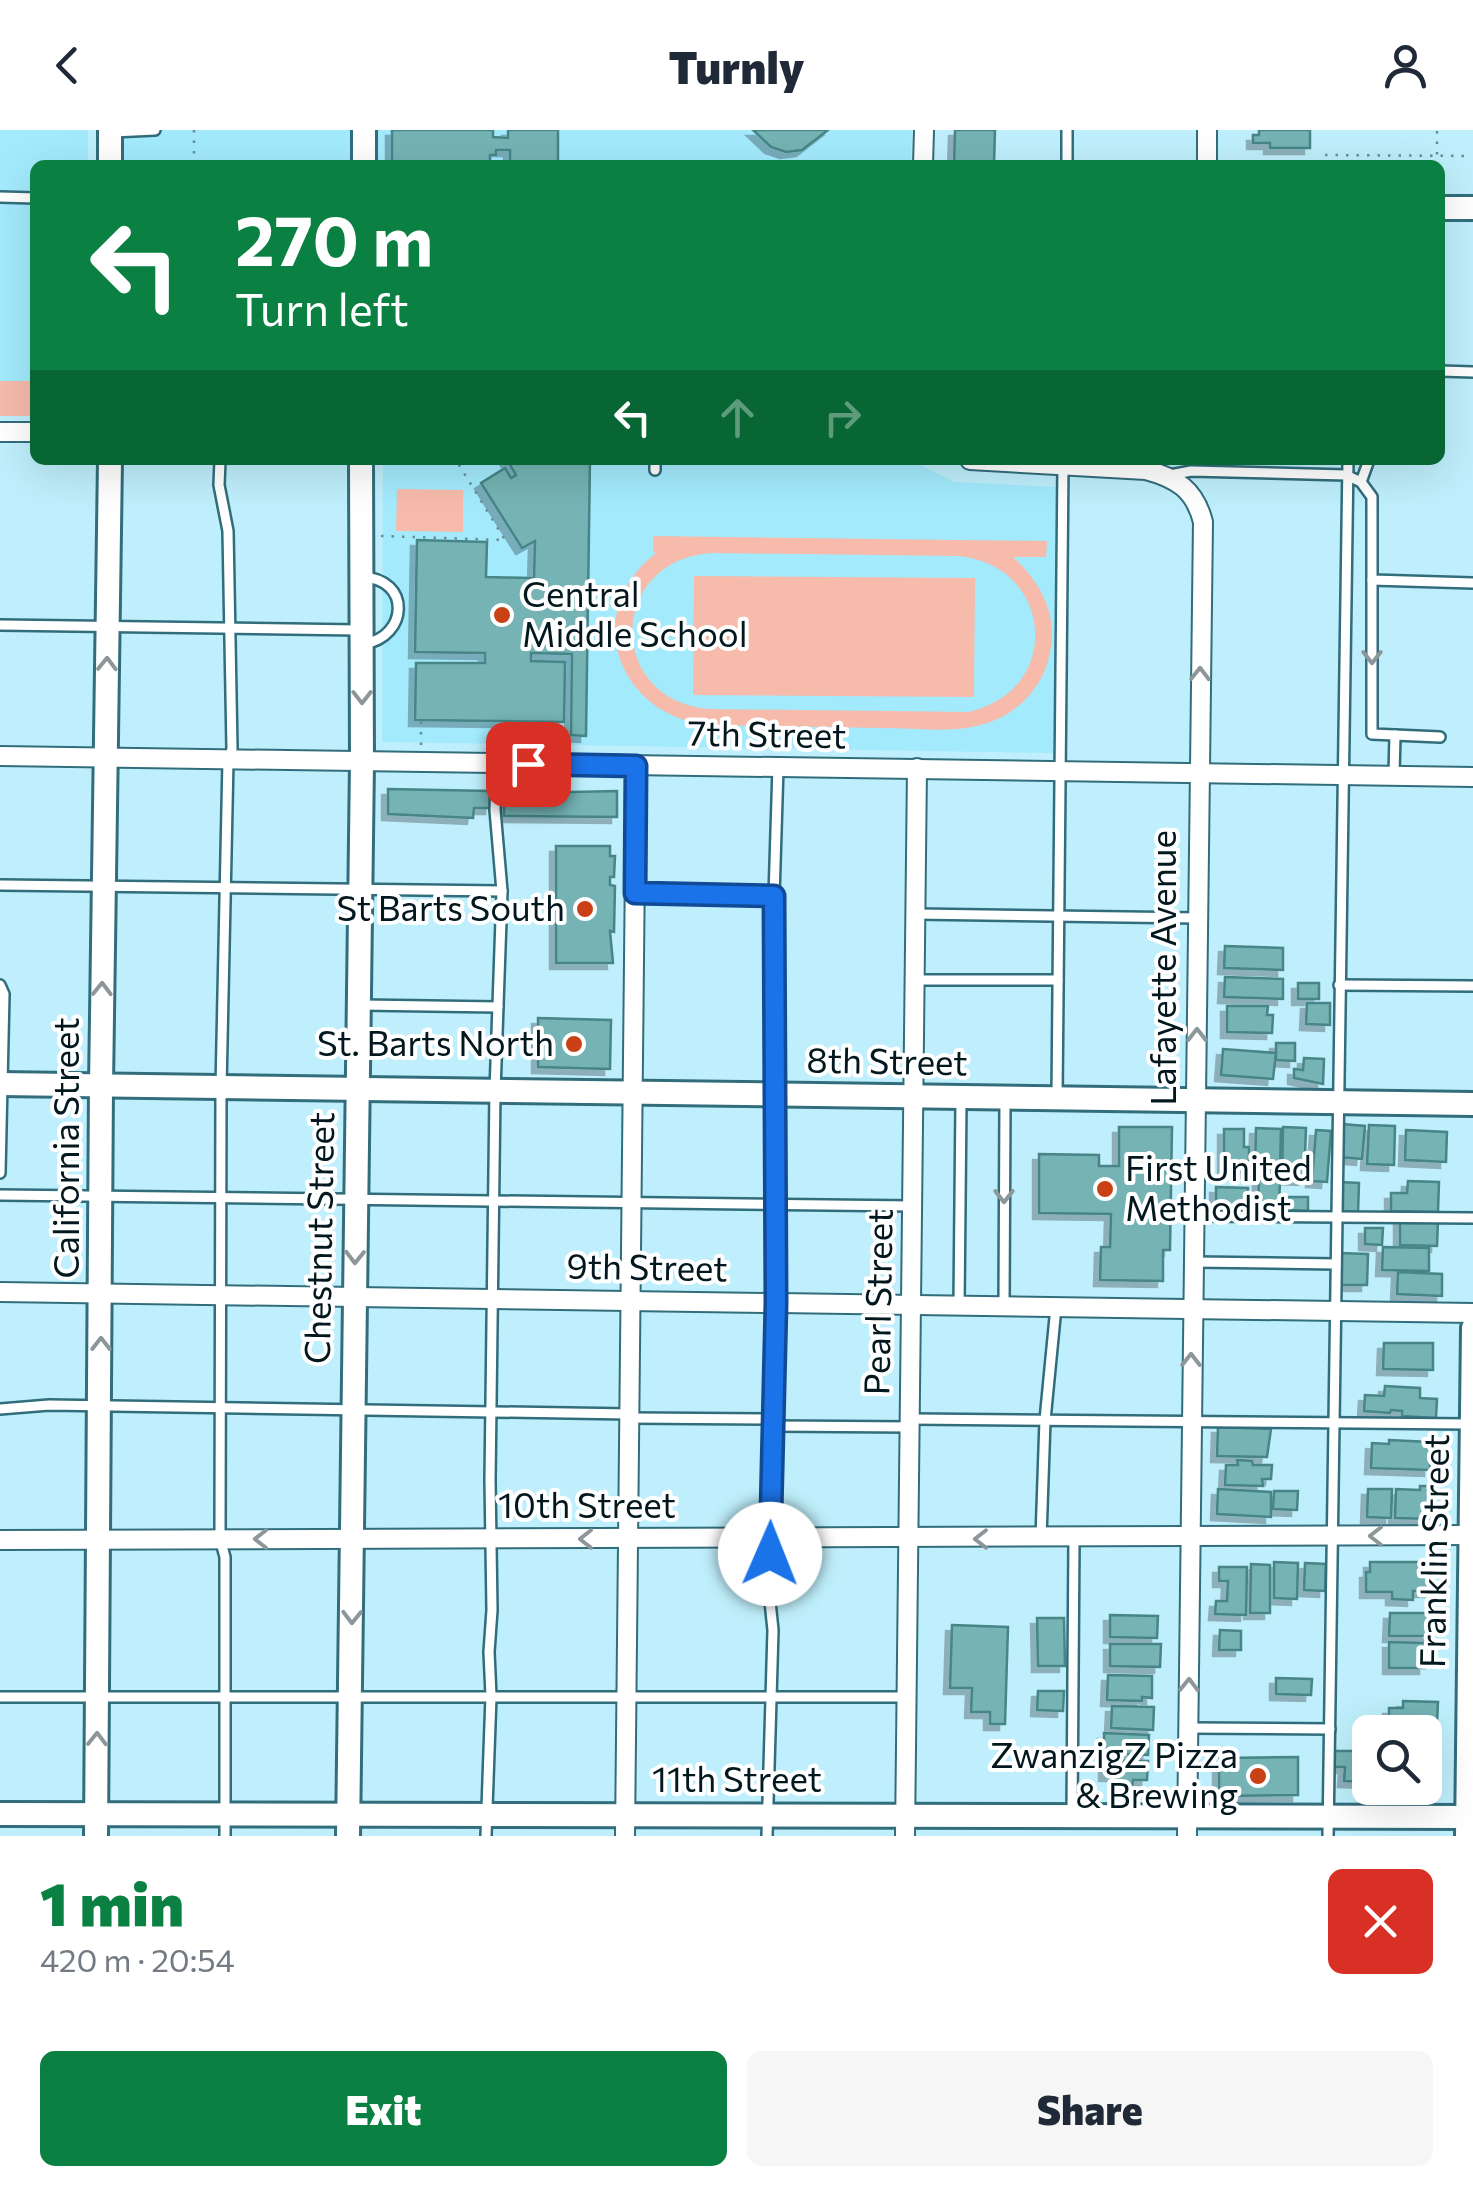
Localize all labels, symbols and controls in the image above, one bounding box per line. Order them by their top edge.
icon: back [40,38,95,93]
text: Turnly [668,38,805,93]
icon: person [1378,38,1433,93]
text: 270 m [235,195,433,280]
icon: left [70,200,200,330]
text: Turn left [235,280,409,335]
icon: left [605,390,660,445]
icon: ahead [710,390,765,445]
icon: right [815,390,870,445]
place label: Central Middle School [522,571,748,654]
marker: Central Middle School [491,604,513,626]
one-way arrow [1361,650,1383,666]
one-way arrow [96,656,117,672]
one-way arrow [1190,665,1211,681]
one-way arrow [351,690,373,706]
street label: 7th Street [687,710,847,755]
pin [486,722,571,807]
icon: arrive [501,737,556,792]
street label: Lafayette Avenue [1140,830,1183,1106]
place label: St Barts South [337,885,565,928]
marker: St Barts South [574,898,596,920]
one-way arrow [91,980,113,996]
street label: California Street [43,1017,86,1279]
place label: St. Barts North [317,1020,554,1063]
one-way arrow [1186,1026,1208,1042]
marker: St. Barts North [563,1033,585,1055]
street label: 8th Street [806,1037,968,1082]
street label: Chestnut Street [294,1111,341,1364]
place label: First United Methodist [1125,1145,1312,1228]
marker: First United Methodist [1094,1178,1116,1200]
one-way arrow [993,1188,1015,1204]
street label: Pearl Street [853,1208,900,1396]
street label: 9th Street [566,1243,728,1288]
one-way arrow [344,1250,366,1265]
one-way arrow [90,1335,112,1350]
one-way arrow [1180,1351,1202,1366]
street label: Franklin Street [1409,1434,1456,1668]
street label: 10th Street [498,1482,676,1525]
position arrow [718,1502,822,1606]
one-way arrow [1367,1525,1382,1547]
one-way arrow [252,1528,268,1550]
one-way arrow [577,1528,592,1550]
one-way arrow [972,1528,988,1549]
one-way arrow [341,1609,362,1625]
one-way arrow [1178,1676,1200,1692]
map controls [1352,1715,1442,1805]
button: search [1352,1715,1442,1805]
one-way arrow [87,1730,108,1746]
place label: ZwanzigZ Pizza & Brewing [990,1732,1238,1815]
street label: 11th Street [652,1756,822,1799]
marker: ZwanzigZ Pizza & Brewing [1247,1765,1269,1787]
text: 1 min [40,1865,184,1938]
button: close [1328,1869,1433,1974]
text: 420 m · 20:54 [40,1939,235,1979]
button: Exit [40,2051,727,2166]
button: Share [747,2051,1433,2166]

